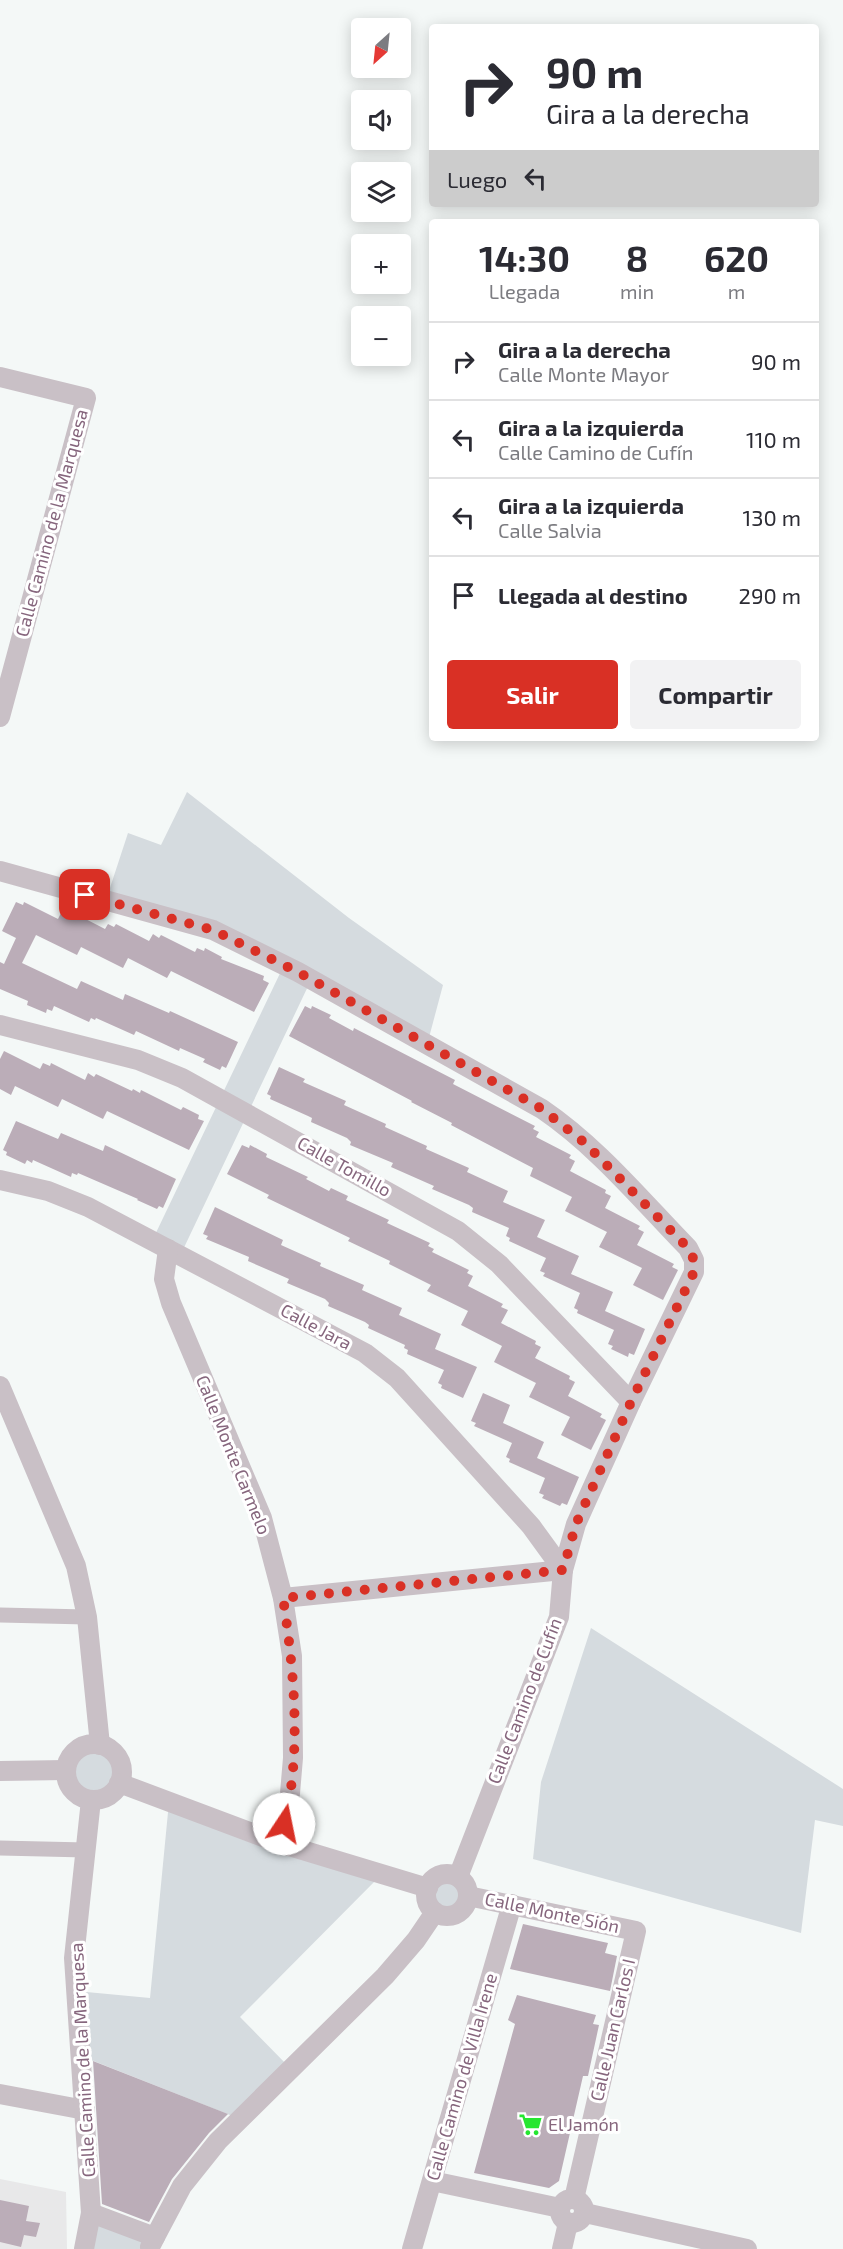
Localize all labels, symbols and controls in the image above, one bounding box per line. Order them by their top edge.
north arrow [351,18,411,78]
map controls [351,18,411,366]
text: 90 m [546,46,643,96]
icon: right [447,48,525,126]
button: sound [351,90,411,150]
text: Gira a la derecha [546,97,750,129]
button: layers [351,162,411,222]
icon: left [519,162,552,195]
text: Luego [447,166,507,192]
button: + [351,234,411,294]
text: 14:30 [479,236,570,279]
text: 8 [626,236,648,279]
text: 620 [704,236,769,279]
text: Llegada [489,279,560,303]
text: min [620,279,654,303]
text: m [728,279,745,303]
button: − [351,306,411,366]
text: Gira a la derecha [498,336,671,362]
icon: right [447,345,480,378]
text: 90 m [751,348,801,374]
text: Calle Monte Mayor [498,362,669,386]
street label: Calle Camino de la Marquesa [10,407,92,639]
text: Gira a la izquierda [498,414,684,440]
icon: left [447,423,480,456]
text: 110 m [746,426,801,452]
text: Calle Camino de Cufín [498,440,693,464]
text: Gira a la izquierda [498,492,684,518]
icon: left [447,501,480,534]
text: 130 m [743,504,801,530]
text: Calle Salvia [498,518,602,542]
icon: arrive [447,579,480,612]
text: Llegada al destino [498,582,688,608]
text: 290 m [739,582,801,608]
button: Salir [447,660,618,729]
button: Compartir [630,660,801,729]
pin [59,869,110,920]
icon: arrive [68,878,101,911]
street label: Calle Tomillo [294,1131,395,1201]
street label: Calle Jara [277,1298,356,1354]
street label: Calle Monte Carmelo [192,1372,276,1538]
street label: Calle Camino de Cufín [482,1615,566,1787]
position arrow [252,1792,316,1856]
street label: Calle Monte Sión [483,1887,621,1937]
street label: Calle Camino de la Marquesa [65,1942,99,2178]
street label: Calle Juan Carlos I [585,1956,639,2103]
street label: Calle Camino de Villa Irene [421,1971,501,2183]
supermarket icon: El Jamón [517,2112,543,2138]
place label: El Jamón [548,2113,619,2135]

